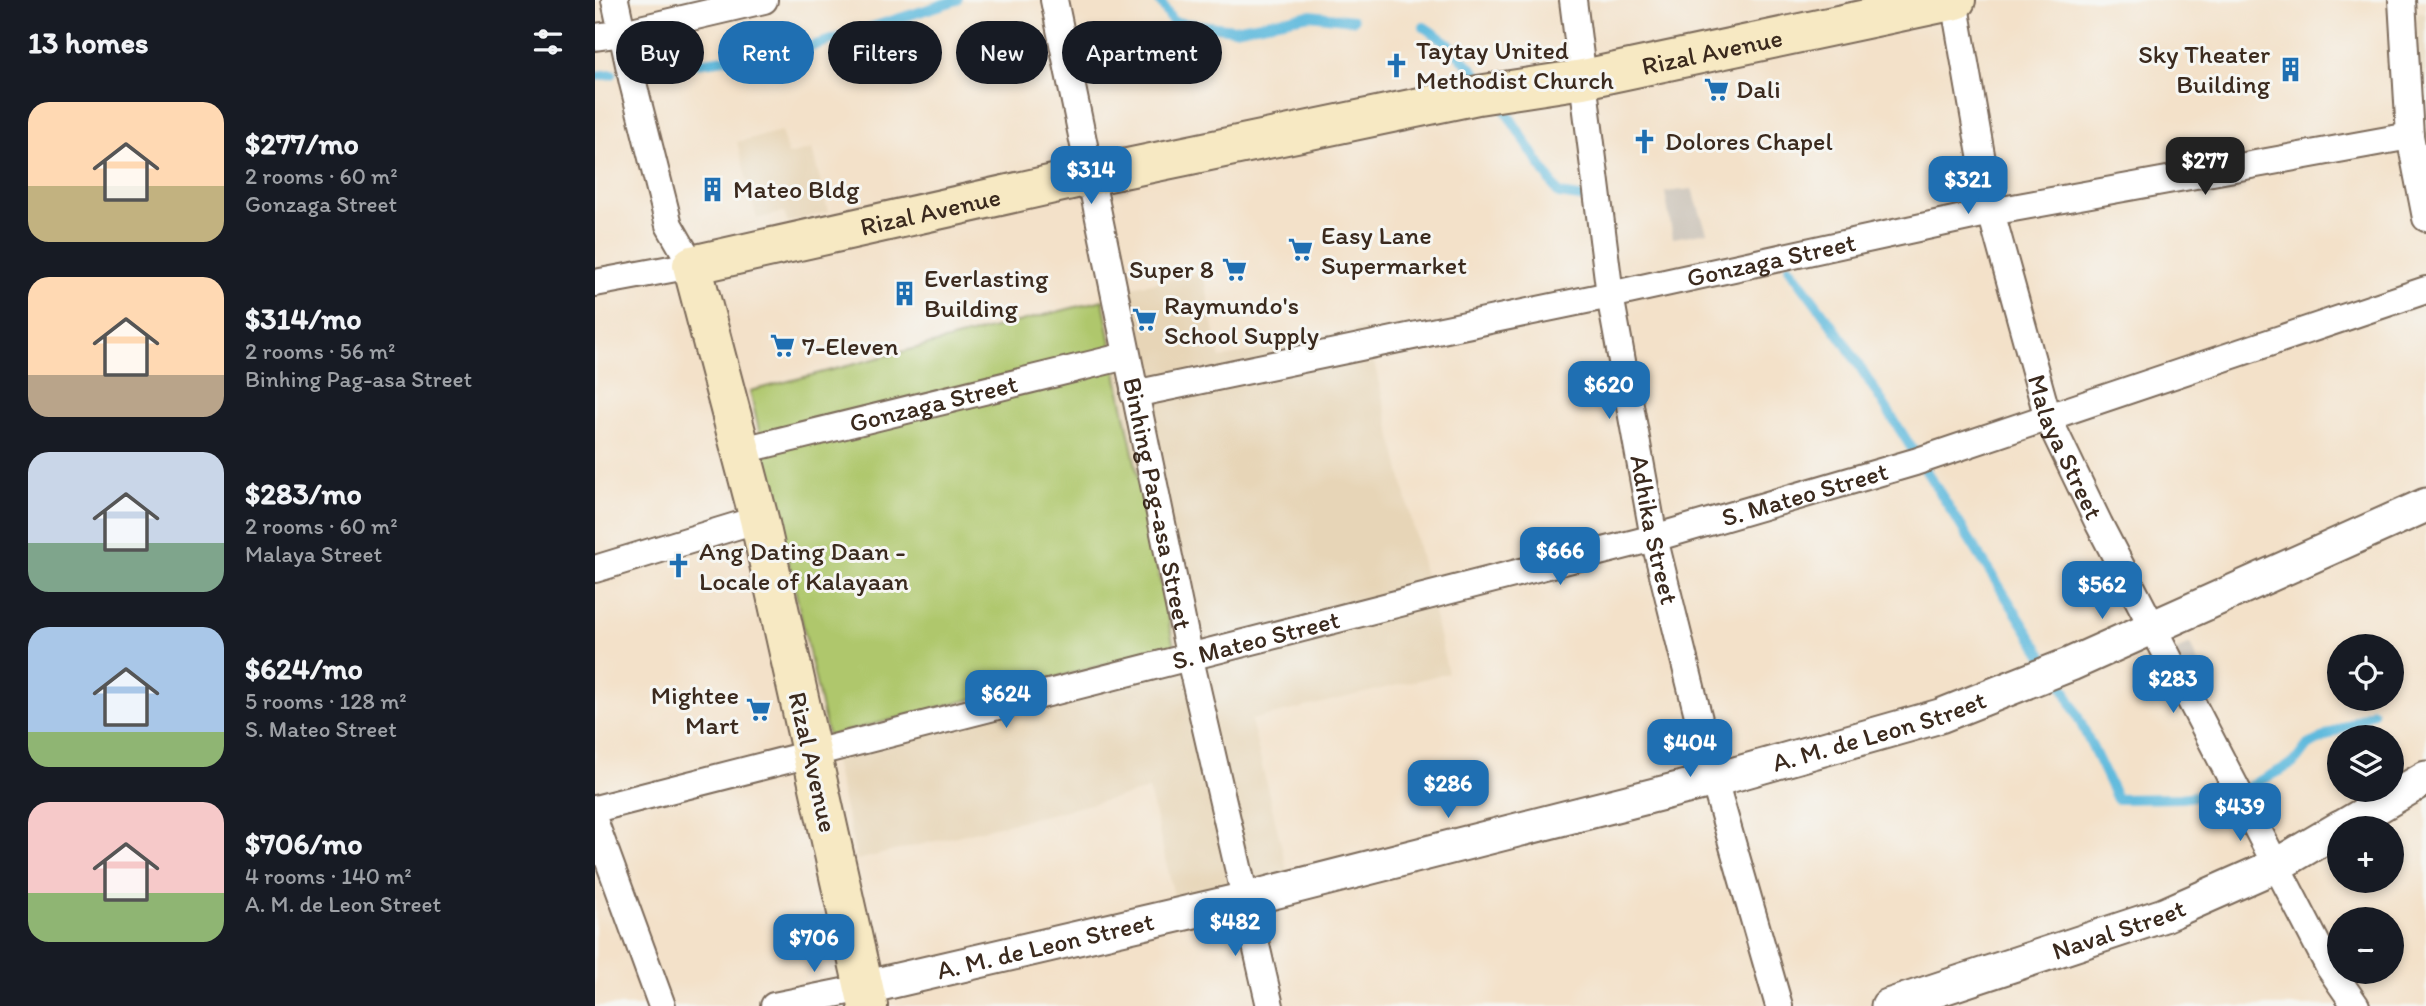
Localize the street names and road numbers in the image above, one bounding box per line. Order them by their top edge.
street label: Rizal Avenue [1639,21,1785,82]
street label: Rizal Avenue [857,180,1004,243]
street label: Gonzaga Street [1684,226,1859,294]
street label: Gonzaga Street [846,367,1021,439]
street label: Malaya Street [2021,371,2110,525]
street label: Binhing Pag-asa Street [1116,374,1200,633]
street label: Adhika Street [1623,452,1686,608]
street label: S. Mateo Street [1718,455,1892,534]
street label: S. Mateo Street [1169,603,1343,677]
street label: A. M. de Leon Street [1768,683,1991,779]
street label: Rizal Avenue [781,689,845,835]
street label: Naval Street [2048,892,2190,967]
street label: A. M. de Leon Street [934,905,1157,986]

